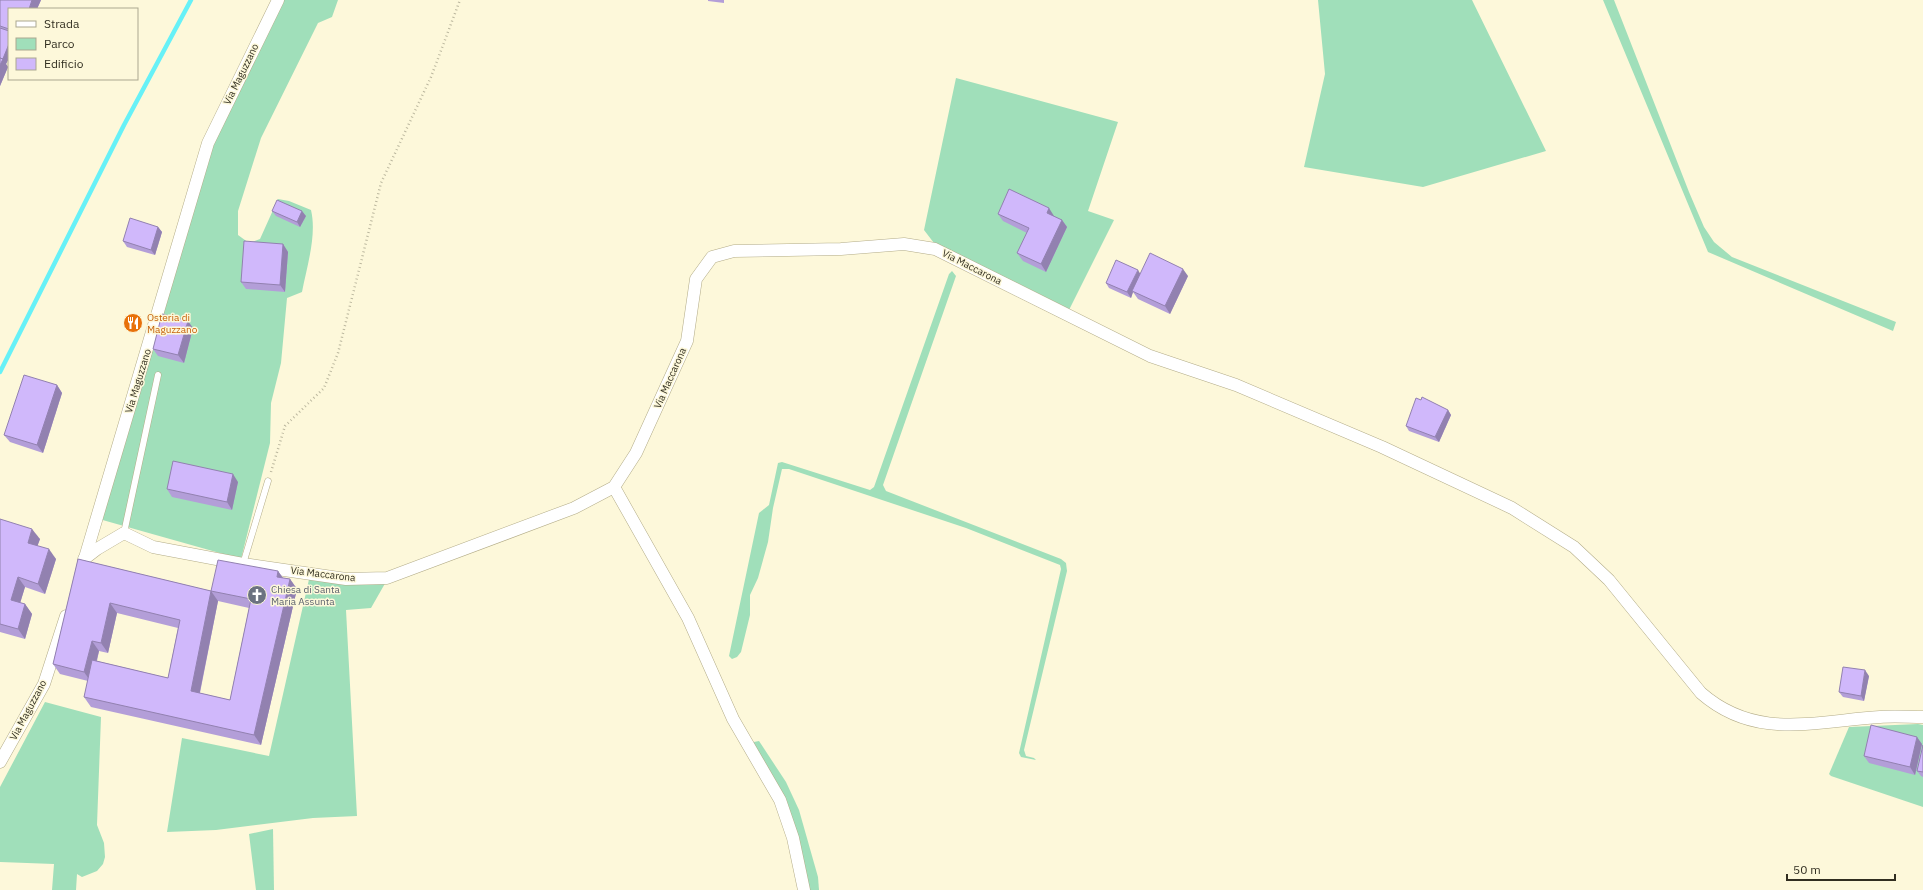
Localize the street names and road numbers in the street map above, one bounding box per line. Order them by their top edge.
street label: Via Maguzzano [221,41,262,107]
street label: Via Maccarona [940,246,1005,288]
street label: Via Maccarona [651,345,689,410]
street label: Via Maguzzano [122,347,154,415]
street label: Via Maccarona [290,564,357,585]
street label: Via Maguzzano [7,677,50,742]

